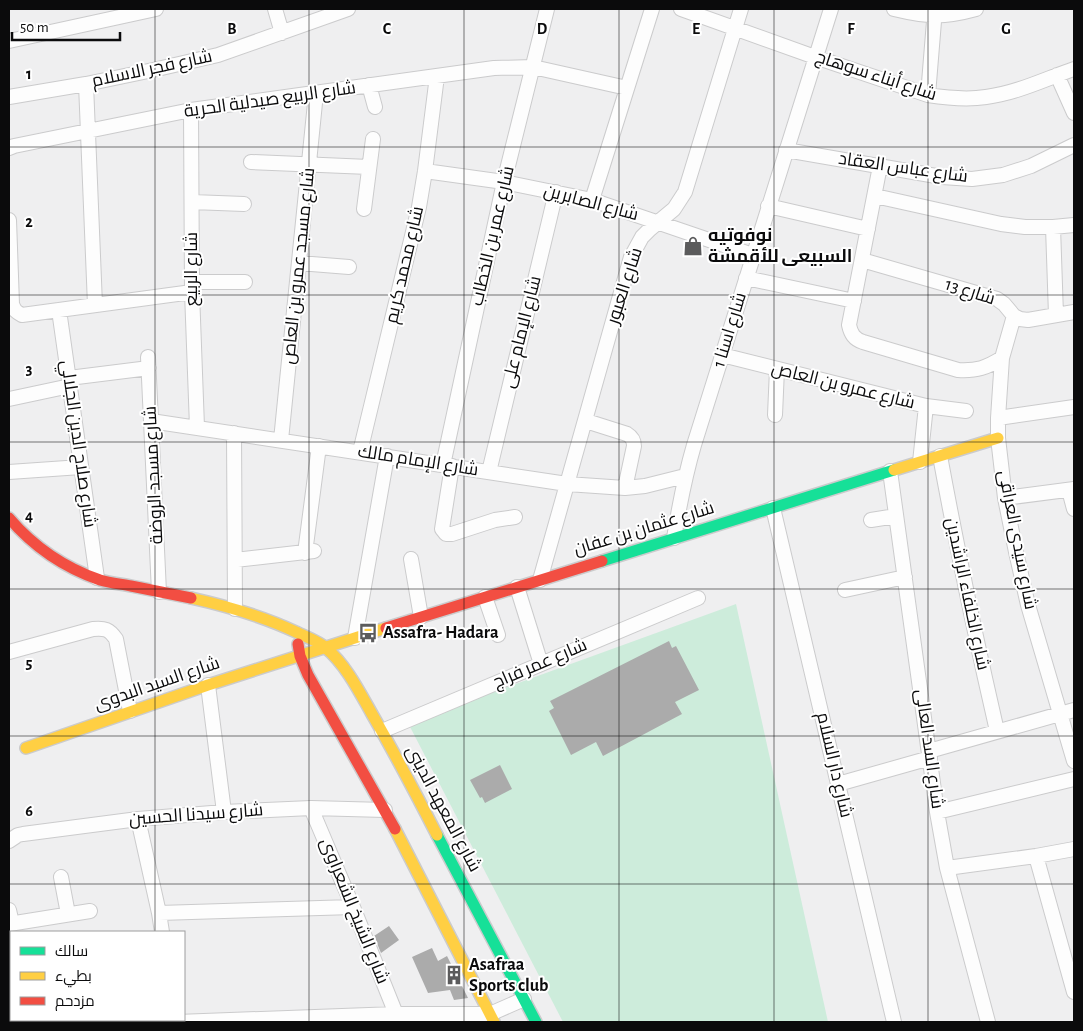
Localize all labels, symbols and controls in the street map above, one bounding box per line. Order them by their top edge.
scale bar [12,10,120,42]
text: 50 m [20,20,49,35]
text: B [227,21,237,37]
text: C [383,21,392,37]
text: D [537,21,548,37]
text: E [692,21,700,37]
text: F [847,21,855,37]
text: G [1001,21,1011,37]
street label: شارع أبناء سوهاج [813,45,940,106]
street label: شارع فجر الاسلام [90,46,214,93]
text: 1 [26,66,32,82]
street label: شارع الربيع صيدلية الحرية [183,78,357,123]
street label: شارع عباس العقاد [837,149,969,188]
street label: شارع عمر بن الخطاب [467,164,520,308]
street label: شارع مسجد عمرو بن العاص [279,167,320,365]
street label: شارع الصابرين [541,181,641,226]
street label: شارع محمد كريم [382,204,429,326]
text: 2 [25,214,33,230]
place label: نوفوتيه السبيعى للأقمشة [708,227,852,267]
street label: شارع الربيع [182,232,203,306]
shop icon: نوفوتيه السبيعى للأقمشة [682,235,704,257]
street label: شارع العبور [603,245,648,328]
street label: شارع الإمام على [498,274,547,390]
street label: شارع 13 [942,275,998,310]
street label: شارع اسنا 1 [709,290,752,370]
street label: شارع عمرو بن العاص [769,358,917,414]
street label: شارع صلاح الدين الجلالي [53,359,100,529]
text: 3 [26,361,33,377]
street label: شارع مسجد الروضة [140,405,169,545]
street label: شارع الإمام مالك [356,442,480,481]
street label: شارع سيدى العراقى [993,469,1040,612]
street label: شارع عثمان بن عفان [571,498,717,561]
text: 4 [25,508,33,524]
street label: شارع الخلفاء الراشدين [940,516,993,672]
bus stop icon: Assafra- Hadara [357,622,379,644]
place label: Assafra- Hadara [383,624,499,642]
street label: شارع عمر فراج [490,635,591,694]
street label: شارع السيد البدوى [92,653,223,716]
text: 5 [26,655,33,671]
street label: شارع السد العالى [910,688,947,810]
street label: شارع دار السلام [811,710,856,820]
street label: شارع المعهد الدينى [400,743,485,876]
street label: شارع سيدنا الحسين [128,800,264,831]
text: 6 [25,803,33,819]
street label: شارع الشيخ الشعراوى [315,835,392,987]
legend [10,931,185,1021]
text: سالك [55,944,88,959]
place label: Asafraa Sports club [469,956,549,995]
building icon: Asafraa Sports club [443,964,465,986]
text: بطيء [55,969,92,988]
text: مزدحم [55,994,95,1011]

